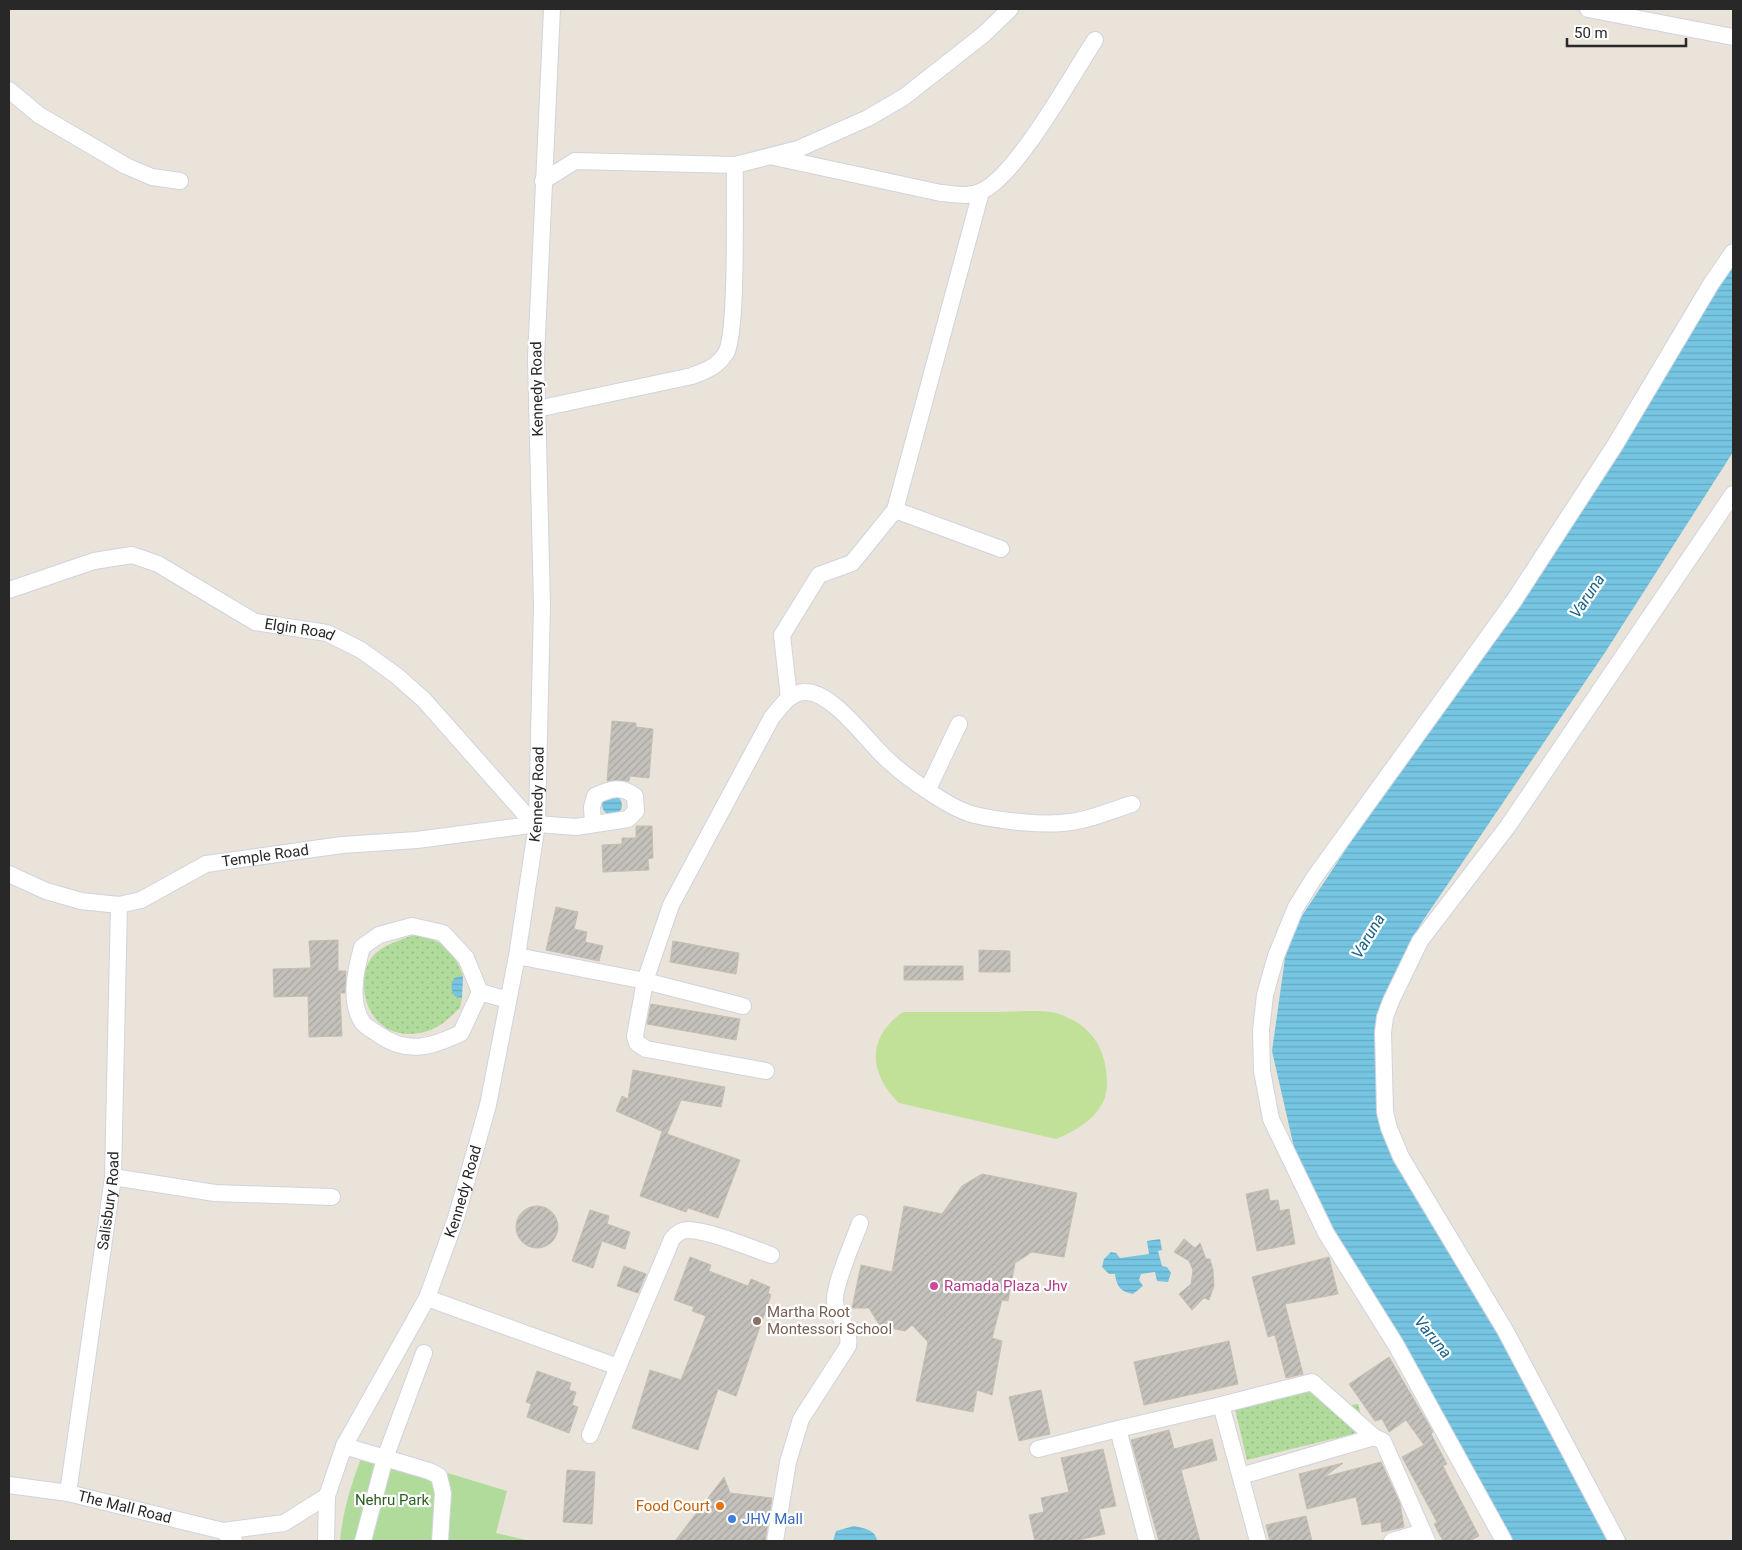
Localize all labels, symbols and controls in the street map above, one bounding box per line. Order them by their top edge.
scale bar [1567,15,1686,47]
text: 50 m [1574,24,1608,42]
street label: Kennedy Road [527,341,547,437]
water label: Varuna [1565,570,1609,622]
street label: Elgin Road [263,615,338,645]
street label: Kennedy Road [525,746,548,843]
street label: Temple Road [221,841,310,871]
water label: Varuna [1347,910,1389,962]
street label: Kennedy Road [441,1143,485,1240]
street label: Salisbury Road [94,1151,123,1251]
place label: Ramada Plaza Jhv [944,1277,1067,1295]
marker: Ramada Plaza Jhv [928,1280,940,1292]
place label: Martha Root Montessori School [767,1303,892,1338]
water label: Varuna [1410,1312,1456,1362]
marker: Martha Root Montessori School [751,1315,763,1327]
street label: The Mall Road [76,1487,173,1527]
park label: Nehru Park [355,1491,430,1509]
place label: Food Court [636,1497,710,1515]
marker: Food Court [714,1500,726,1512]
place label: JHV Mall [742,1510,803,1528]
marker: JHV Mall [726,1513,738,1525]

